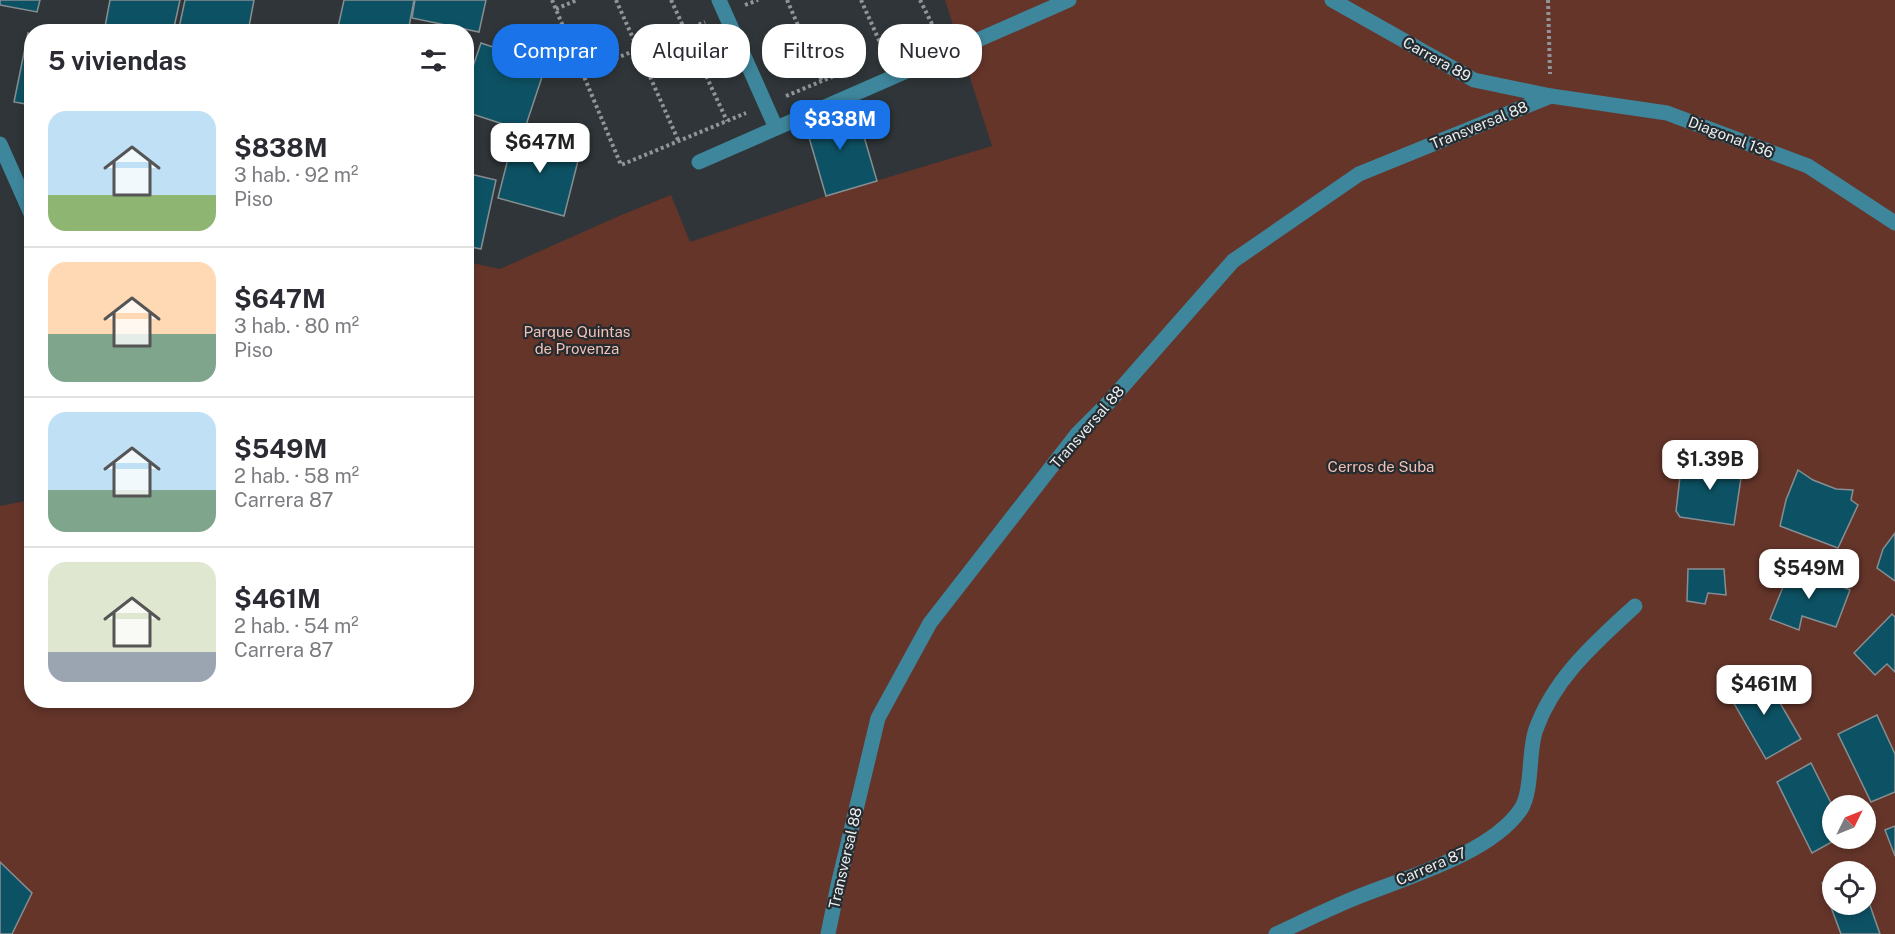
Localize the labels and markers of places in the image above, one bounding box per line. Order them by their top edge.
pin: $838M [798,100,882,151]
pin: $647M [498,123,582,174]
pin: $1.39B [1661,440,1759,491]
pin: $549M [1767,549,1851,600]
pin: $461M [1722,665,1806,716]

